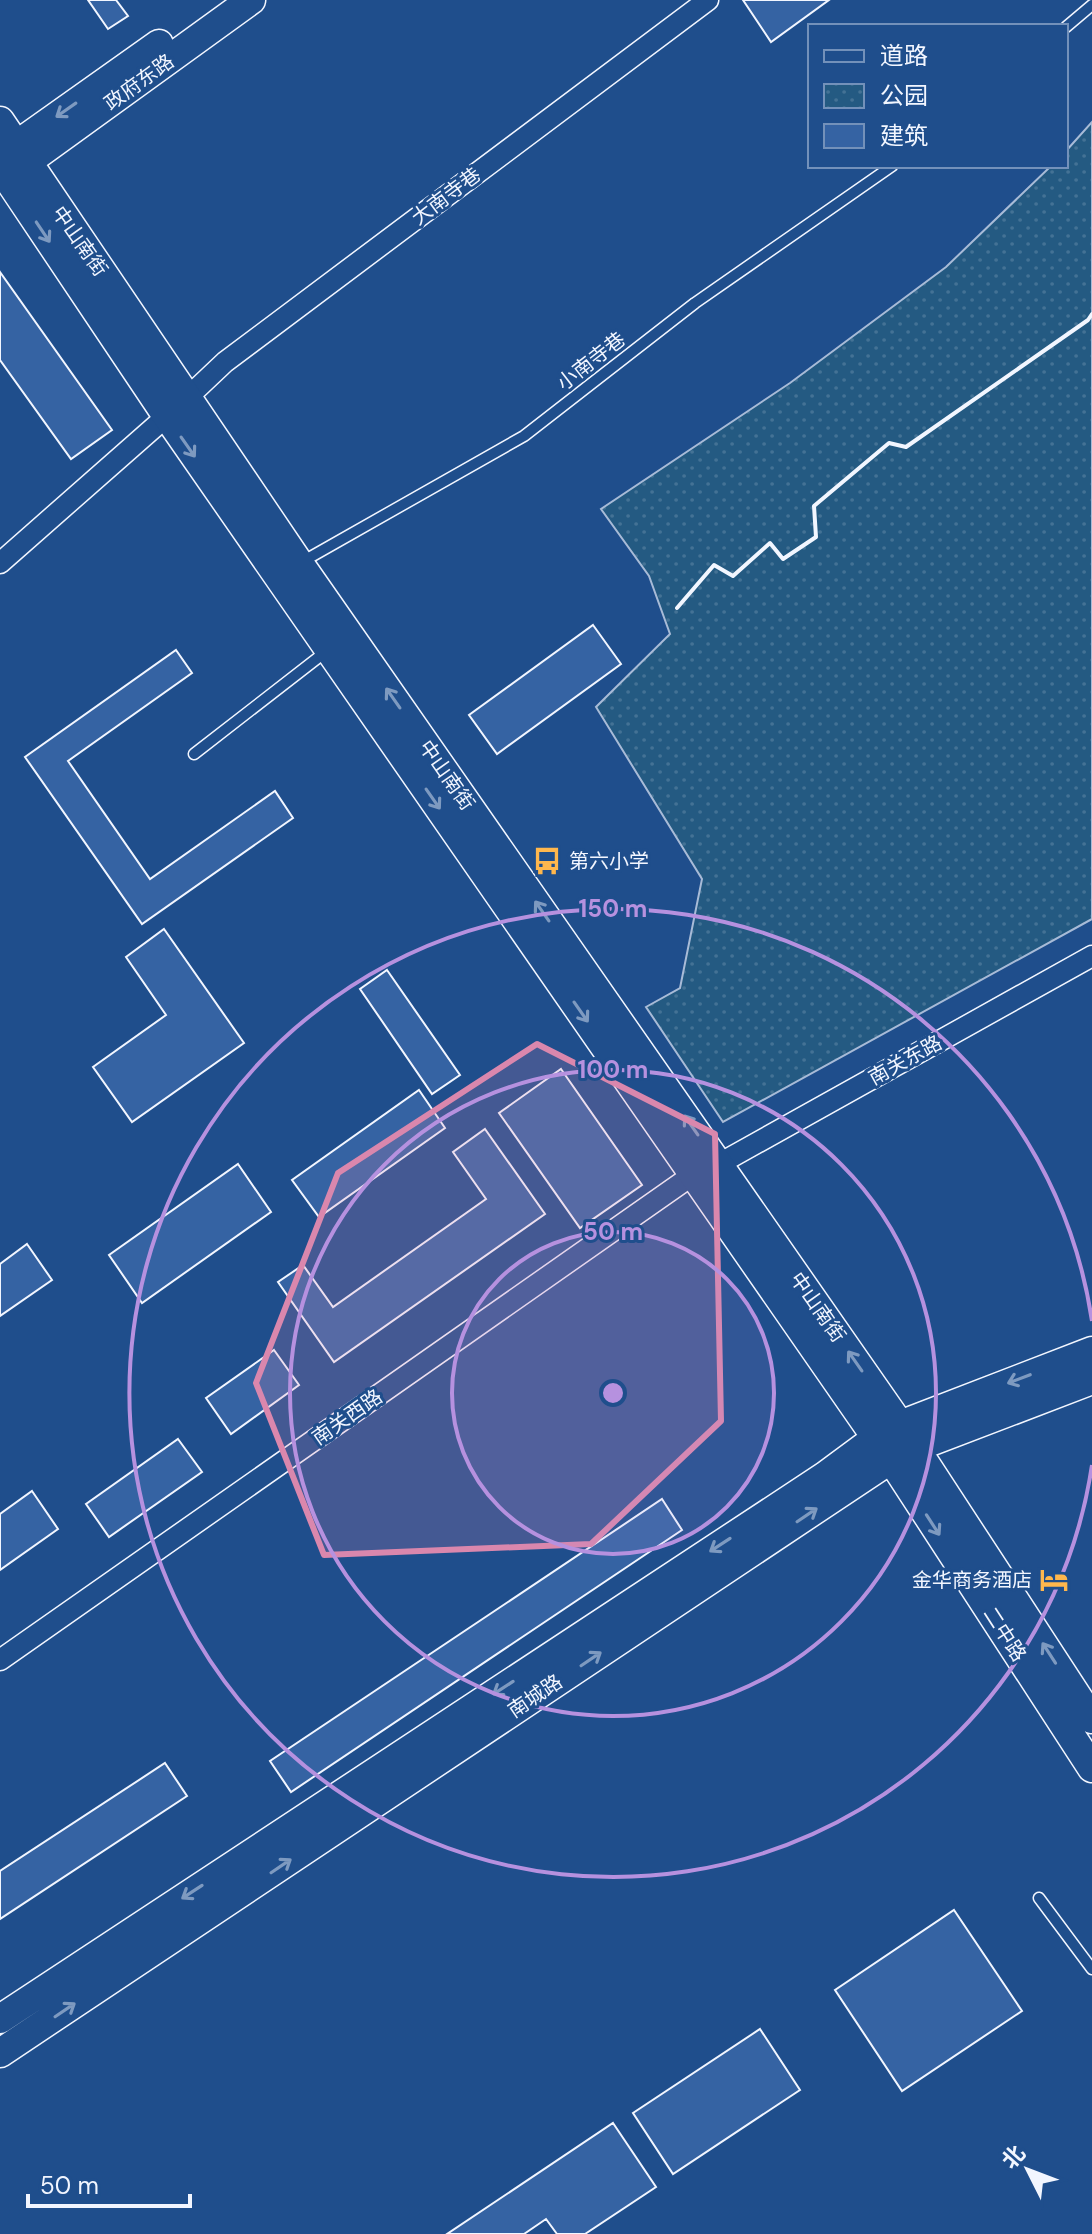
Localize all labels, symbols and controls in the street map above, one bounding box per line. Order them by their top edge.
legend [808,24,1068,168]
text: 道路 [880,40,928,71]
street label: 政府东路 [99,48,179,116]
text: 公园 [880,80,928,111]
one-way arrow [55,102,77,118]
text: 建筑 [880,120,928,151]
street label: 大南寺巷 [406,162,486,230]
street label: 中山南街 [46,201,114,281]
one-way arrow [35,220,52,242]
street label: 小南寺巷 [551,326,631,396]
one-way arrow [180,436,196,458]
one-way arrow [385,688,401,710]
street label: 中山南街 [413,735,481,815]
one-way arrow [425,787,441,809]
bus stop icon: 第六小学 [532,846,562,876]
place label: 第六小学 [569,848,649,874]
text: 150 m [579,893,647,924]
one-way arrow [534,901,550,923]
one-way arrow [573,1001,589,1023]
street label: 南关东路 [864,1029,946,1091]
text: 100 m [578,1054,648,1085]
one-way arrow [683,1114,699,1136]
text: 50 m [583,1216,643,1247]
street label: 中山南街 [784,1267,852,1347]
one-way arrow [847,1351,863,1373]
one-way arrow [1007,1373,1032,1387]
centre of rings [599,1379,627,1407]
street label: 南关西路 [307,1383,387,1451]
one-way arrow [795,1507,818,1523]
one-way arrow [925,1513,942,1535]
one-way arrow [710,1537,732,1553]
hotel icon: 金华商务酒店 [1039,1565,1069,1595]
place label: 金华商务酒店 [912,1567,1032,1593]
street label: 二中路 [978,1602,1032,1666]
one-way arrow [1041,1643,1058,1665]
one-way arrow [579,1651,601,1668]
street label: 南城路 [503,1668,567,1724]
one-way arrow [492,1680,515,1696]
one-way arrow [270,1857,292,1874]
one-way arrow [182,1884,204,1901]
one-way arrow [53,2002,76,2018]
north arrow [988,2130,1068,2210]
text: 北 [995,2139,1032,2175]
scale bar [28,2158,190,2208]
text: 50 m [40,2170,99,2201]

